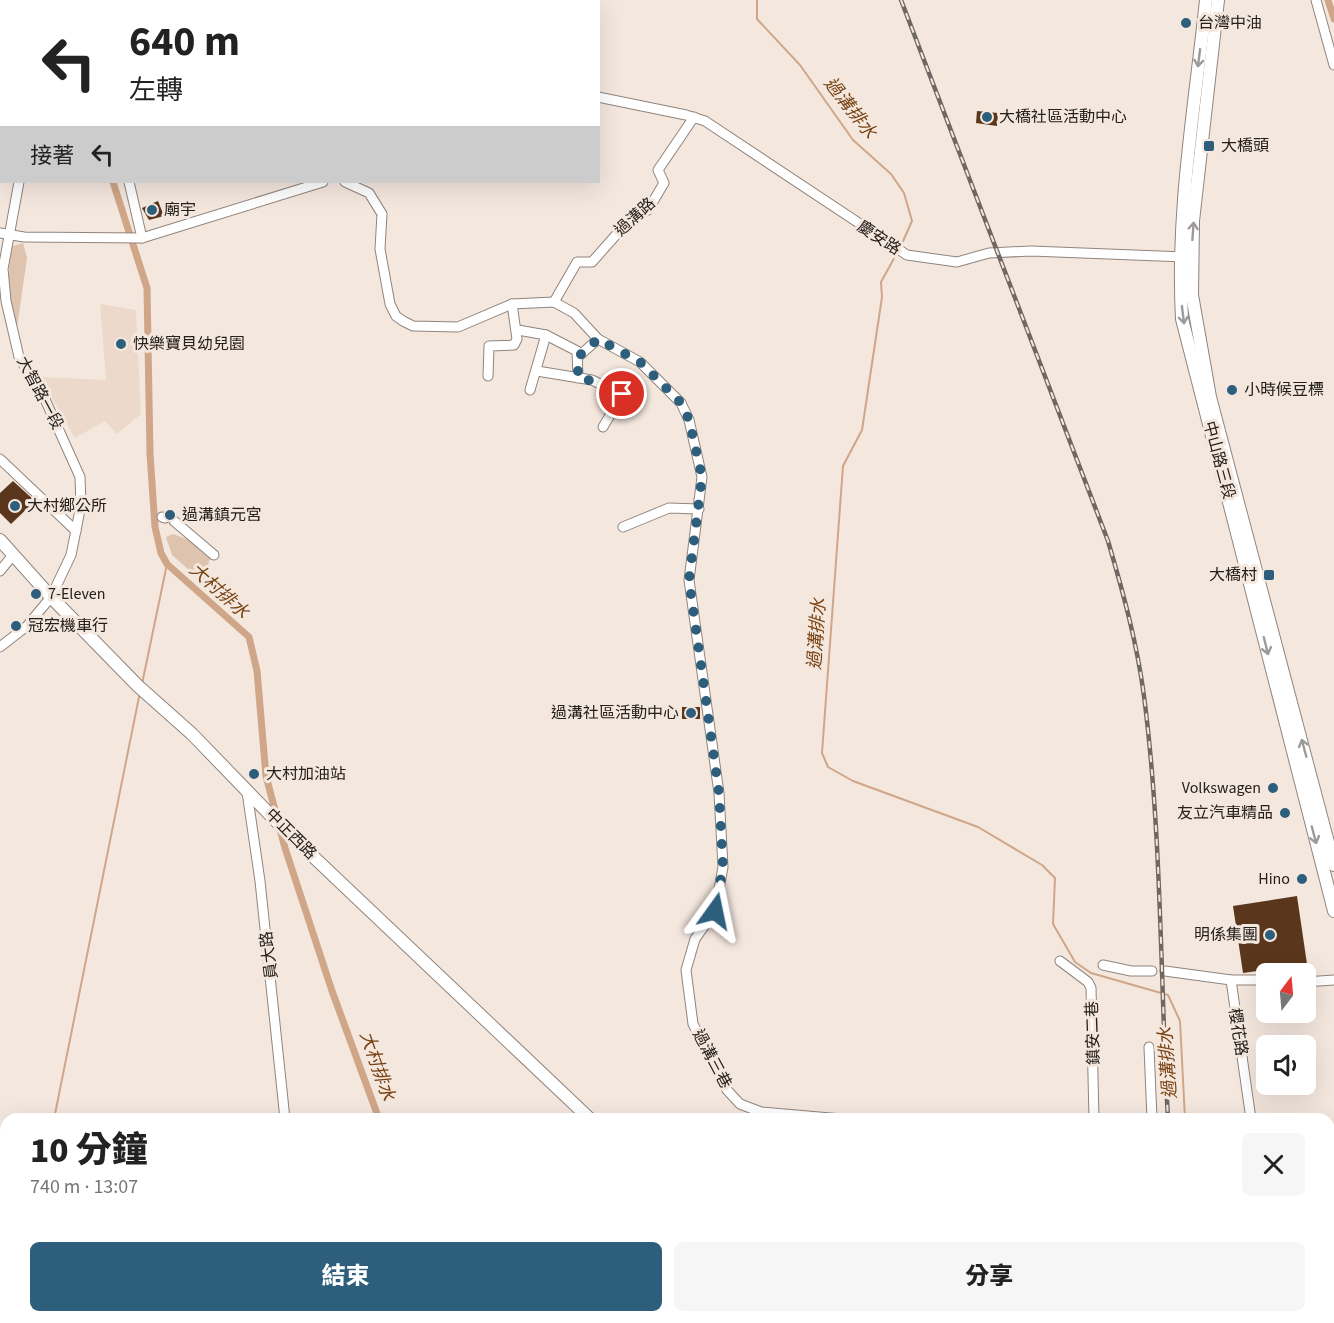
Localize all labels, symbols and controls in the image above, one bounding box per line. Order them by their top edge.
text: 640 m [129,12,240,72]
place label: 台灣中油 [1198,12,1262,34]
marker: 台灣中油 [1179,16,1193,30]
icon: left [30,24,108,102]
one-way arrow [1194,48,1205,68]
text: 左轉 [129,71,183,110]
water label: 過溝排水 [818,72,883,145]
place label: 大橋社區活動中心 [999,106,1127,128]
marker: 大橋社區活動中心 [980,110,994,124]
place label: 大橋頭 [1221,135,1269,157]
icon: left [86,138,119,171]
marker: 大橋頭 [1202,139,1216,153]
text: 接著 [30,140,74,172]
street label: 過溝路 [610,193,660,241]
place label: 廟宇 [164,199,196,221]
marker: 廟宇 [145,203,159,217]
street label: 慶安路 [853,216,905,260]
one-way arrow [1187,221,1198,241]
one-way arrow [1178,305,1189,324]
place label: 快樂寶貝幼兒園 [133,333,245,355]
marker: 快樂寶貝幼兒園 [114,337,128,351]
street label: 大智路一段 [12,353,68,433]
pin [596,368,647,419]
icon: arrive [605,377,638,410]
place label: 小時候豆標 [1244,379,1324,401]
marker: 小時候豆標 [1225,383,1239,397]
street label: 中山路三段 [1198,419,1240,501]
place label: 大村鄉公所 [27,495,107,517]
marker: 大村鄉公所 [8,499,22,513]
place label: 過溝鎮元宮 [182,504,262,526]
marker: 過溝鎮元宮 [163,508,177,522]
water label: 大村排水 [184,558,255,625]
place label: 大橋村 [1209,564,1257,586]
marker: 大橋村 [1262,568,1276,582]
place label: 7-Eleven [48,583,106,605]
marker: 7-Eleven [29,587,43,601]
water label: 過溝排水 [802,596,832,671]
place label: 冠宏機車行 [28,615,108,637]
marker: 冠宏機車行 [9,619,23,633]
one-way arrow [1261,637,1273,656]
place label: 過溝社區活動中心 [551,702,679,724]
marker: 過溝社區活動中心 [684,706,698,720]
one-way arrow [1297,739,1309,758]
place label: 大村加油站 [266,763,346,785]
marker: 大村加油站 [247,767,261,781]
place label: Volkswagen [1182,777,1261,799]
marker: Volkswagen [1266,781,1280,795]
place label: 友立汽車精品 [1177,802,1273,824]
street label: 中正西路 [261,804,321,864]
marker: 友立汽車精品 [1278,806,1292,820]
one-way arrow [1309,826,1320,845]
place label: Hino [1258,868,1290,890]
marker: Hino [1295,872,1309,886]
position arrow [683,879,747,943]
place label: 明係集團 [1194,924,1258,946]
marker: 明係集團 [1263,928,1277,942]
street label: 員大路 [255,930,283,980]
north arrow [1256,963,1316,1023]
map controls [1256,963,1316,1095]
street label: 鎮安二巷 [1081,1001,1105,1065]
street label: 櫻花路 [1223,1007,1253,1057]
water label: 過溝排水 [1153,1025,1183,1100]
street label: 過溝三巷 [687,1026,737,1092]
water label: 大村排水 [353,1028,401,1105]
button: sound [1256,1035,1316,1095]
text: 10 分鐘 [30,1125,148,1176]
button: close [1242,1133,1305,1196]
text: 740 m · 13:07 [30,1173,138,1201]
button: 結束 [30,1242,662,1311]
button: 分享 [674,1242,1305,1311]

